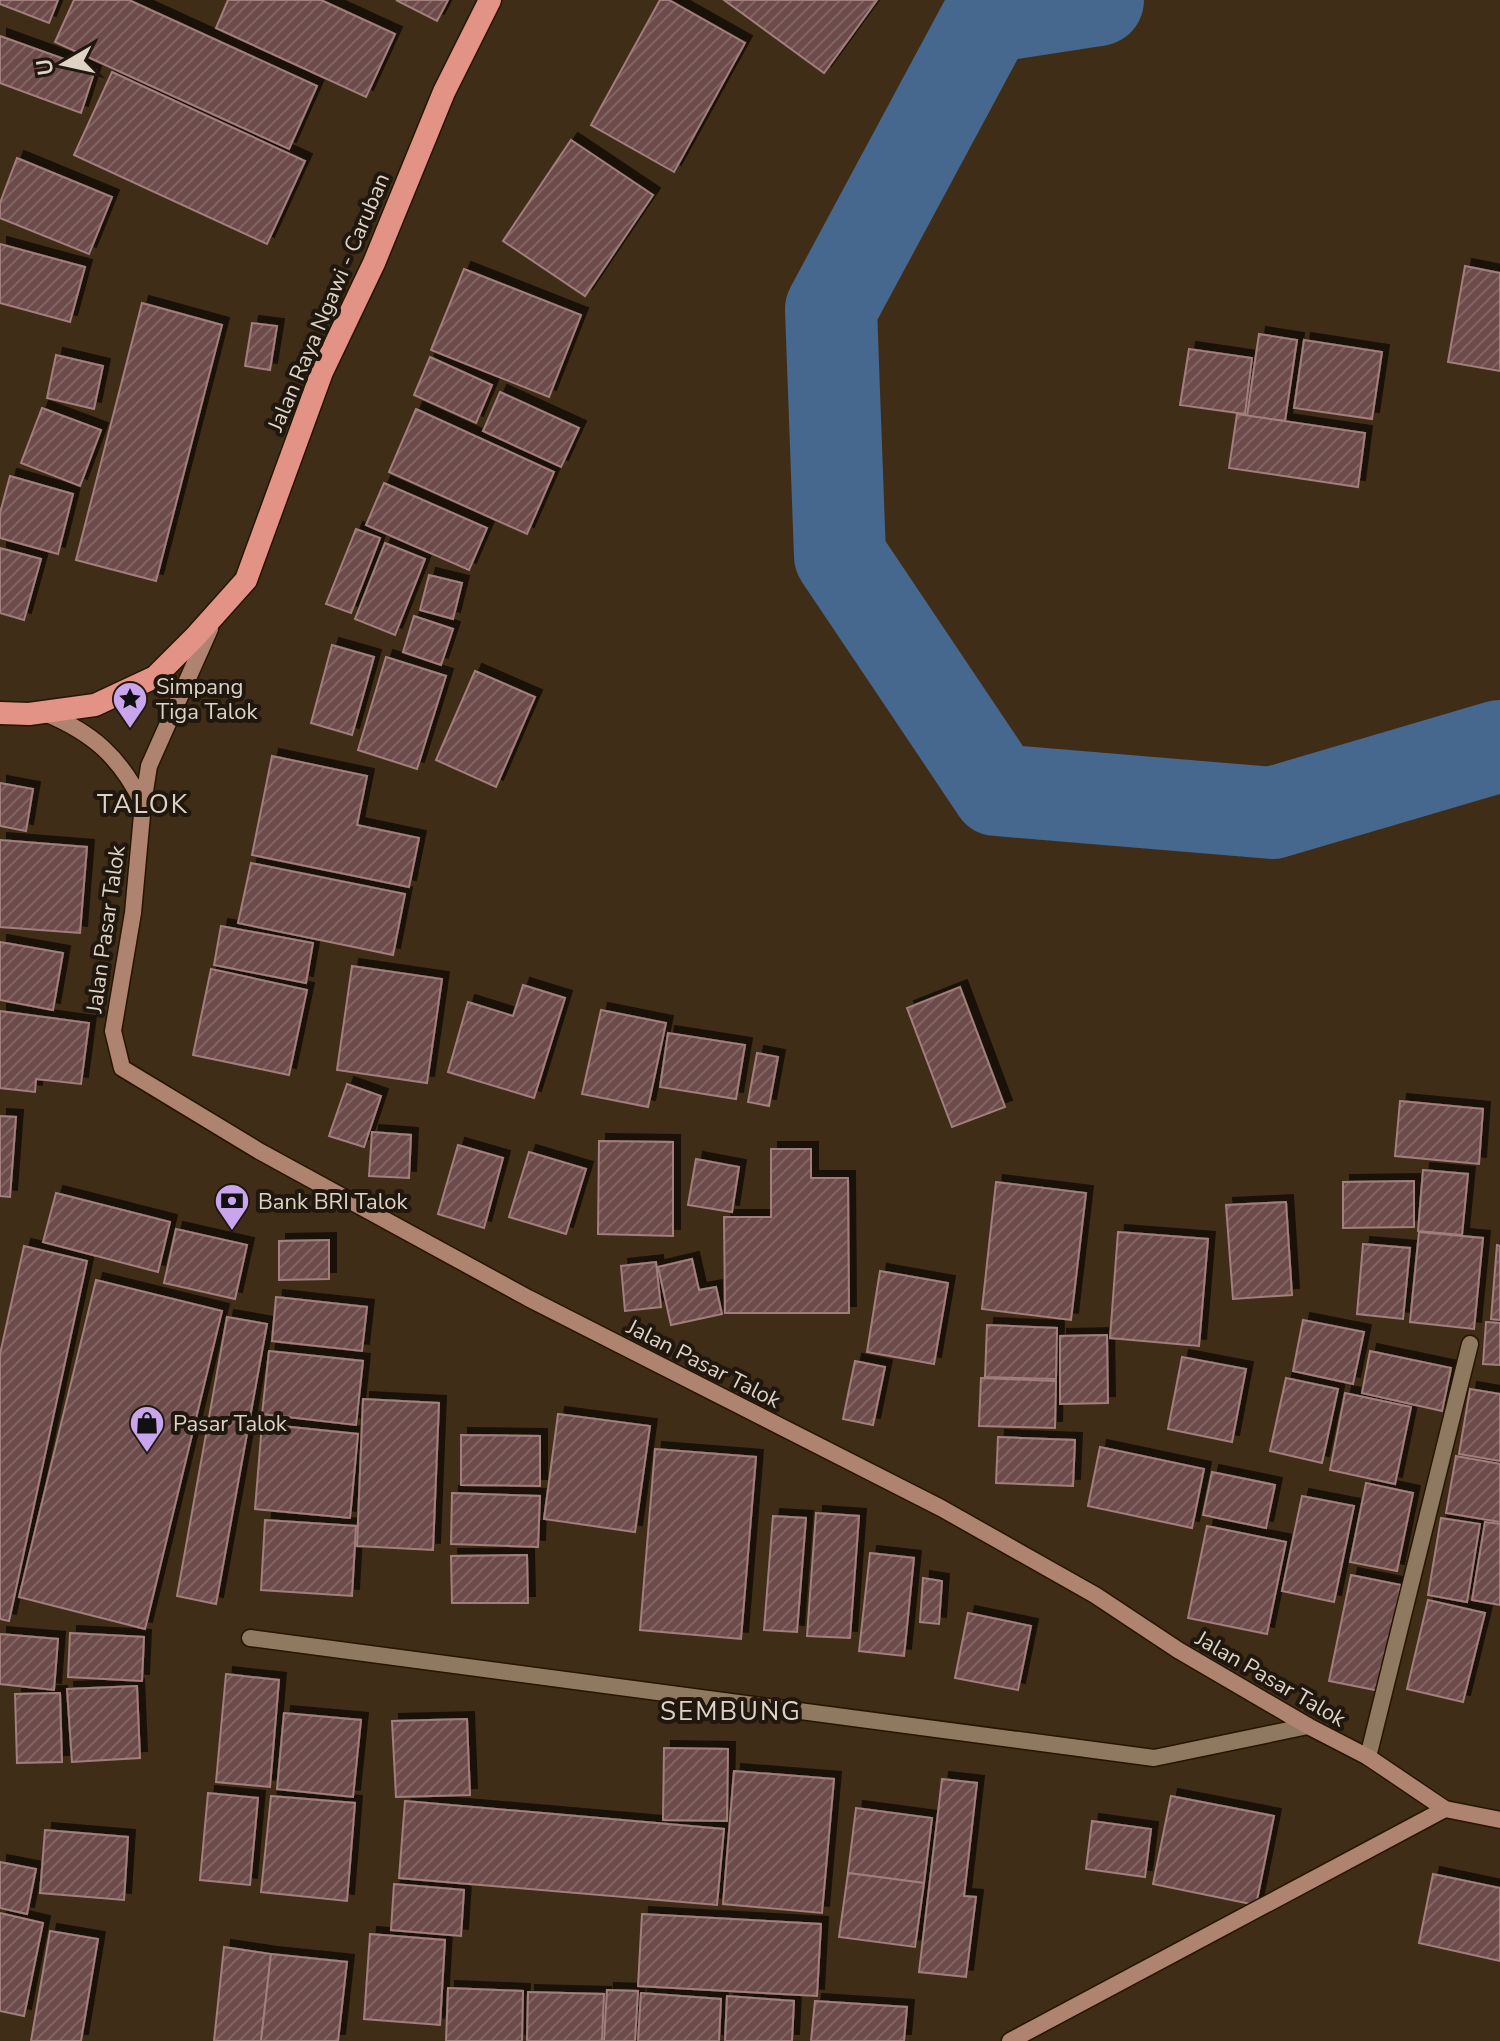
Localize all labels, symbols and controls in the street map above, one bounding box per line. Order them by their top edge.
north arrow [24,24,104,104]
text: U [29,57,61,77]
street label: Jalan Raya Ngawi - Caruban [260,169,397,437]
place label: Simpang Tiga Talok [156,672,258,727]
place icon: Simpang Tiga Talok [111,680,149,730]
district label: TALOK [97,787,189,822]
street label: Jalan Pasar Talok [79,842,133,1016]
bank icon: Bank BRI Talok [213,1182,251,1232]
place label: Bank BRI Talok [258,1187,408,1217]
street label: Jalan Pasar Talok [621,1312,786,1416]
shop icon: Pasar Talok [128,1404,166,1454]
place label: Pasar Talok [173,1409,288,1439]
street label: Jalan Pasar Talok [1189,1623,1352,1735]
district label: SEMBUNG [660,1694,802,1729]

